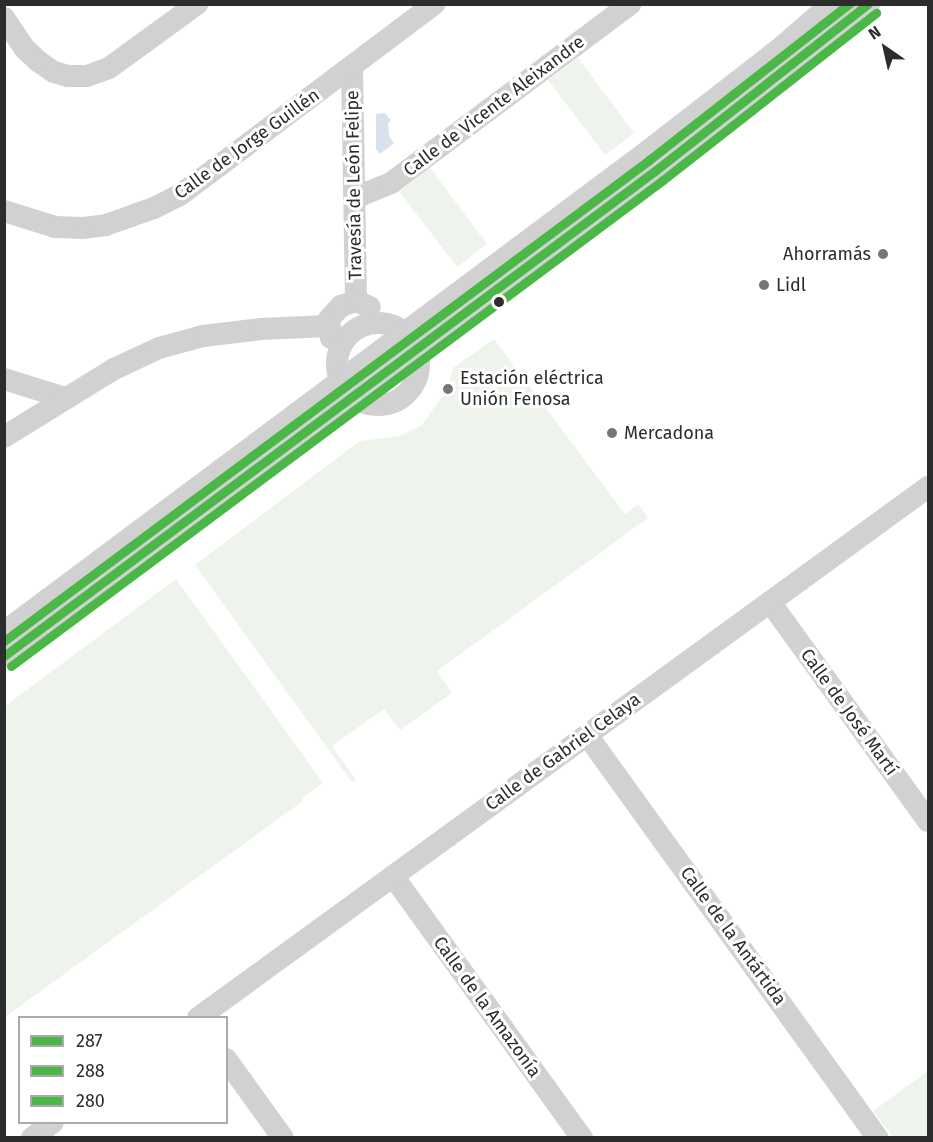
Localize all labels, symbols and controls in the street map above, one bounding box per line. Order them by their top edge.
north arrow [855,18,915,78]
text: N [865,22,884,44]
street label: Calle de Vicente Aleixandre [399,31,589,181]
street label: Calle de Jorge Guillén [170,84,324,204]
street label: Travesía de León Felipe [342,90,366,280]
place label: Ahorramás [783,243,871,265]
marker: Ahorramás [876,247,890,261]
place label: Lidl [776,274,806,296]
marker: Lidl [757,278,771,292]
unlabelled marker [493,296,505,308]
place label: Estación eléctrica Unión Fenosa [460,368,604,410]
marker: Estación eléctrica Unión Fenosa [441,382,455,396]
place label: Mercadona [624,422,714,444]
marker: Mercadona [605,426,619,440]
street label: Calle de José Martí [796,644,902,780]
street label: Calle de Gabriel Celaya [481,689,645,815]
street label: Calle de la Antártida [676,863,790,1009]
street label: Calle de la Amazonía [429,932,545,1082]
legend [18,1016,228,1124]
text: 287 [76,1030,103,1052]
text: 288 [76,1060,105,1082]
text: 280 [76,1090,105,1112]

